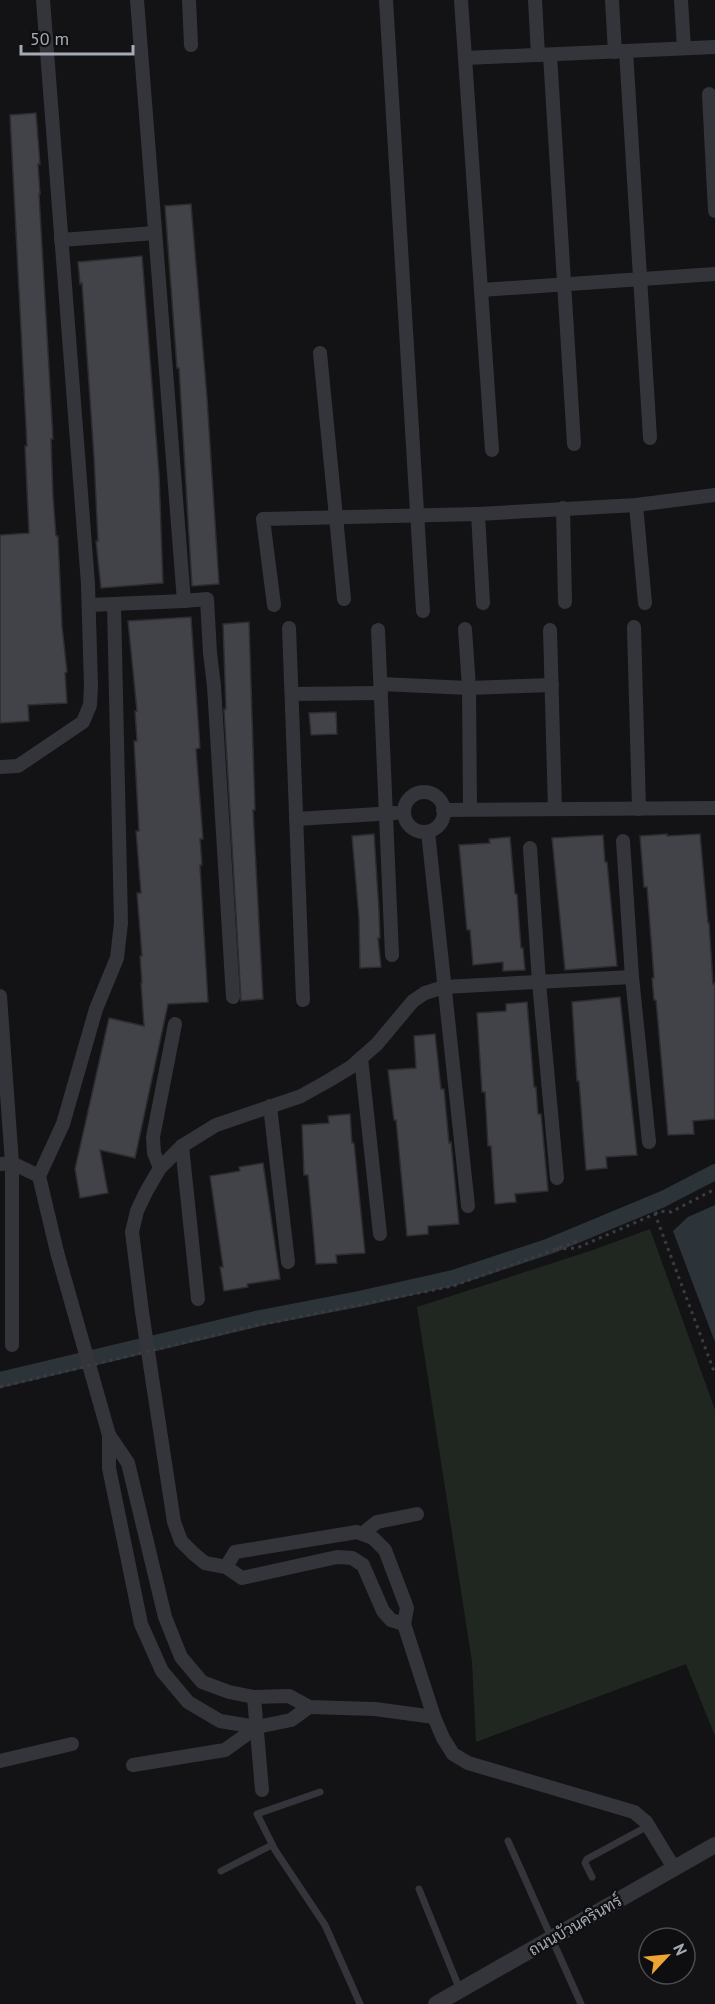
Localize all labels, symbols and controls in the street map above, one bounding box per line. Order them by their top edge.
scale bar [21,18,134,56]
text: 50 m [30,27,69,50]
street label: ถนนบัวนครินทร์ [524,1888,625,1960]
north arrow [637,1926,697,1986]
text: N [669,1940,692,1959]

